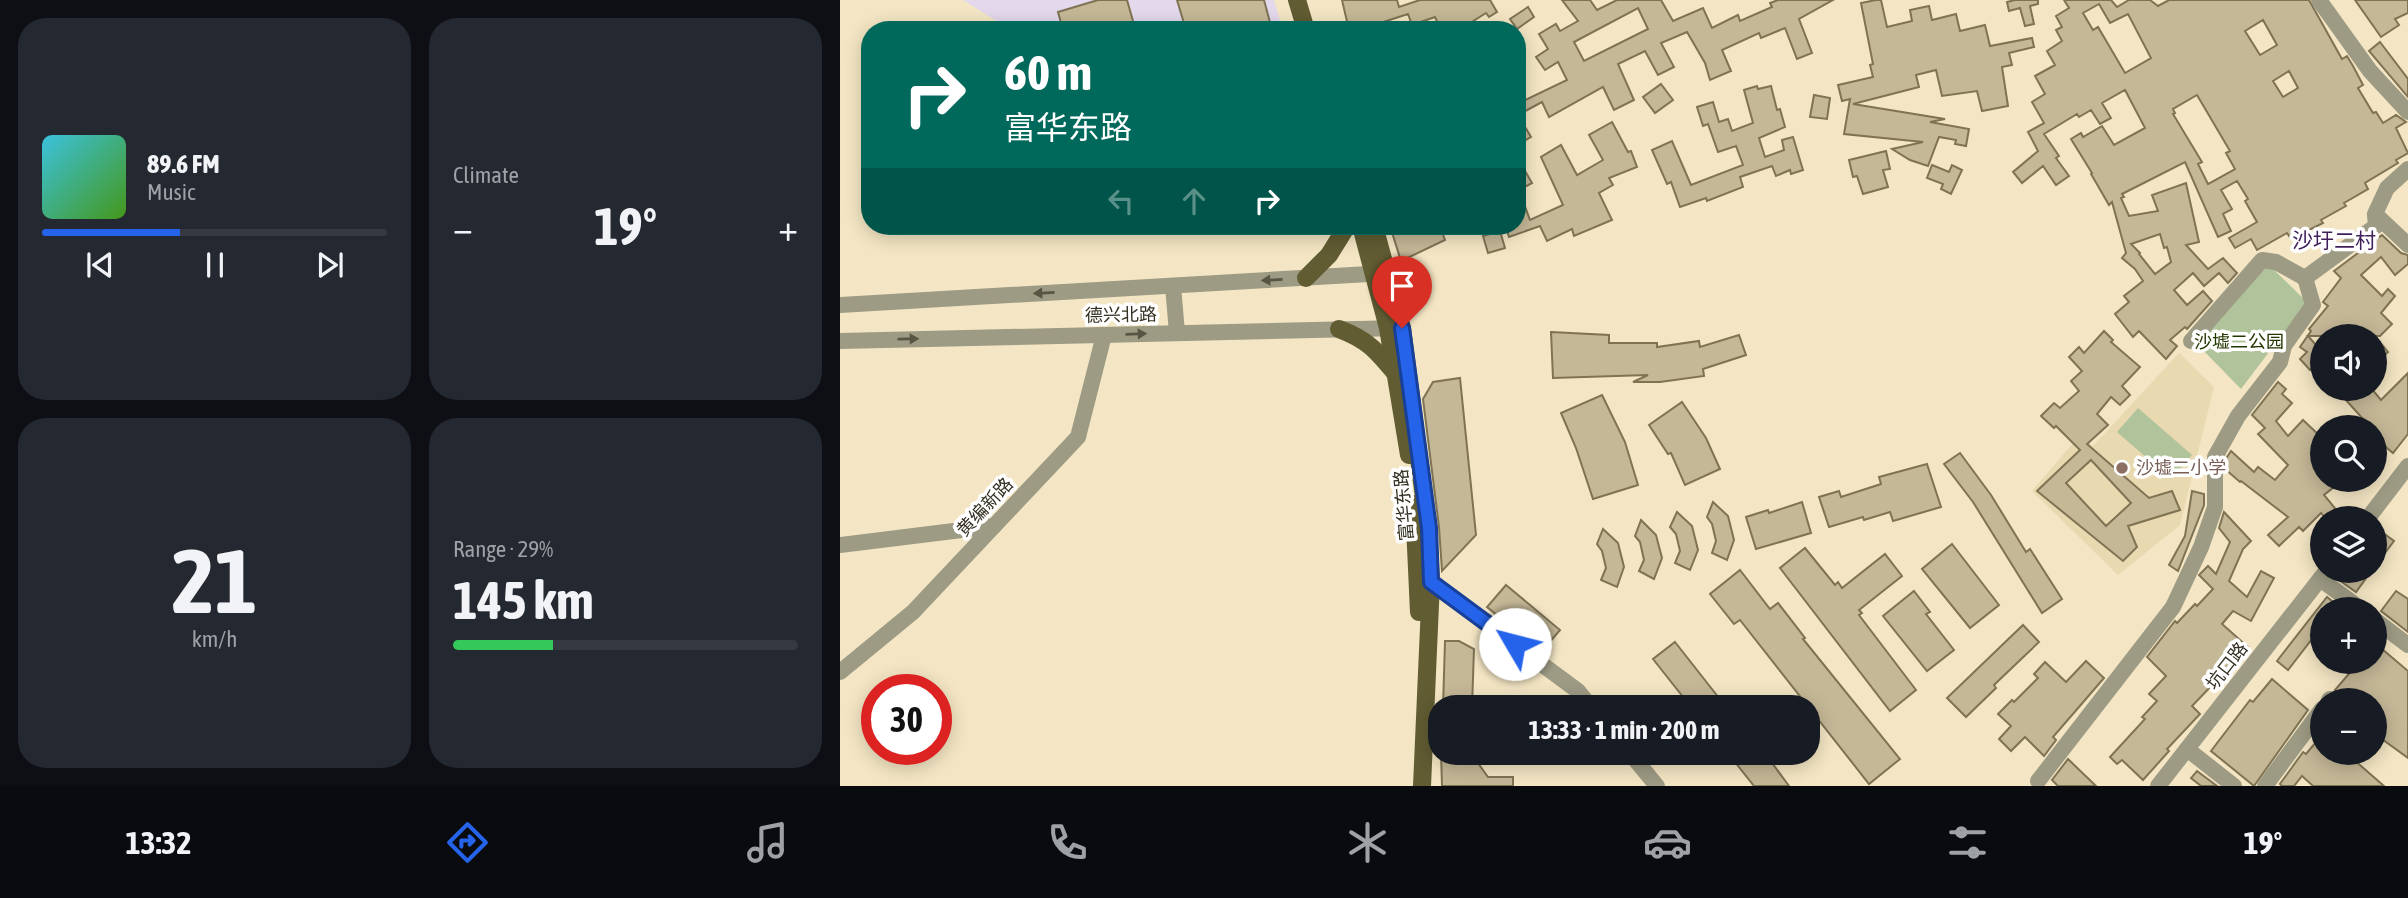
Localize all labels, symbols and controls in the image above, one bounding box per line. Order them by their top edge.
text: 60 m [1004,44,1092,100]
icon: right [889,49,980,140]
text: 富华东路 [1004,109,1132,146]
text: 89.6 FM [147,149,220,179]
text: Climate [453,162,519,188]
text: Music [147,179,195,205]
icon: left [1102,182,1140,220]
icon: ahead [1175,182,1213,220]
icon: right [1248,182,1286,220]
text: 19° [594,196,657,256]
text: − [453,206,473,249]
text: + [778,206,798,249]
district label: 沙圩二村 [2292,228,2376,252]
icon: previous [81,246,119,284]
icon: pause [196,246,234,284]
icon: next [311,246,349,284]
pin [1372,256,1432,328]
icon: arrive [1383,267,1421,305]
one-way arrow [1260,275,1282,286]
one-way arrow [1033,288,1055,299]
street label: 德兴北路 [1085,303,1157,326]
map controls [2310,324,2387,765]
button: sound [2310,324,2387,401]
one-way arrow [1125,328,1147,340]
park label: 沙墟二公园 [2194,331,2284,352]
one-way arrow [897,333,919,345]
button: search [2310,415,2387,492]
place label: 沙墟二小学 [2136,457,2226,478]
marker: 沙墟二小学 [2114,460,2130,476]
street label: 富华东路 [1390,468,1417,542]
street label: 黄编新路 [952,473,1017,540]
button: layers [2310,506,2387,583]
text: 21 [172,528,257,632]
text: Range · 29% [453,536,553,562]
text: 145 km [453,570,594,630]
button: + [2310,597,2387,674]
position arrow [1478,607,1552,681]
text: km/h [192,626,237,652]
street label: 坑口路 [2202,638,2252,693]
speed limit sign: 30 [861,674,952,765]
button: − [2310,688,2387,765]
text: 13:33 · 1 min · 200 m [1529,715,1719,745]
icon: directions [443,818,492,867]
icon: music [743,818,792,867]
icon: phone [1043,818,1092,867]
icon: climate [1343,818,1392,867]
icon: car [1643,818,1692,867]
icon: filters [1943,818,1992,867]
text: 13:32 [126,824,191,861]
text: 19° [2243,824,2282,861]

